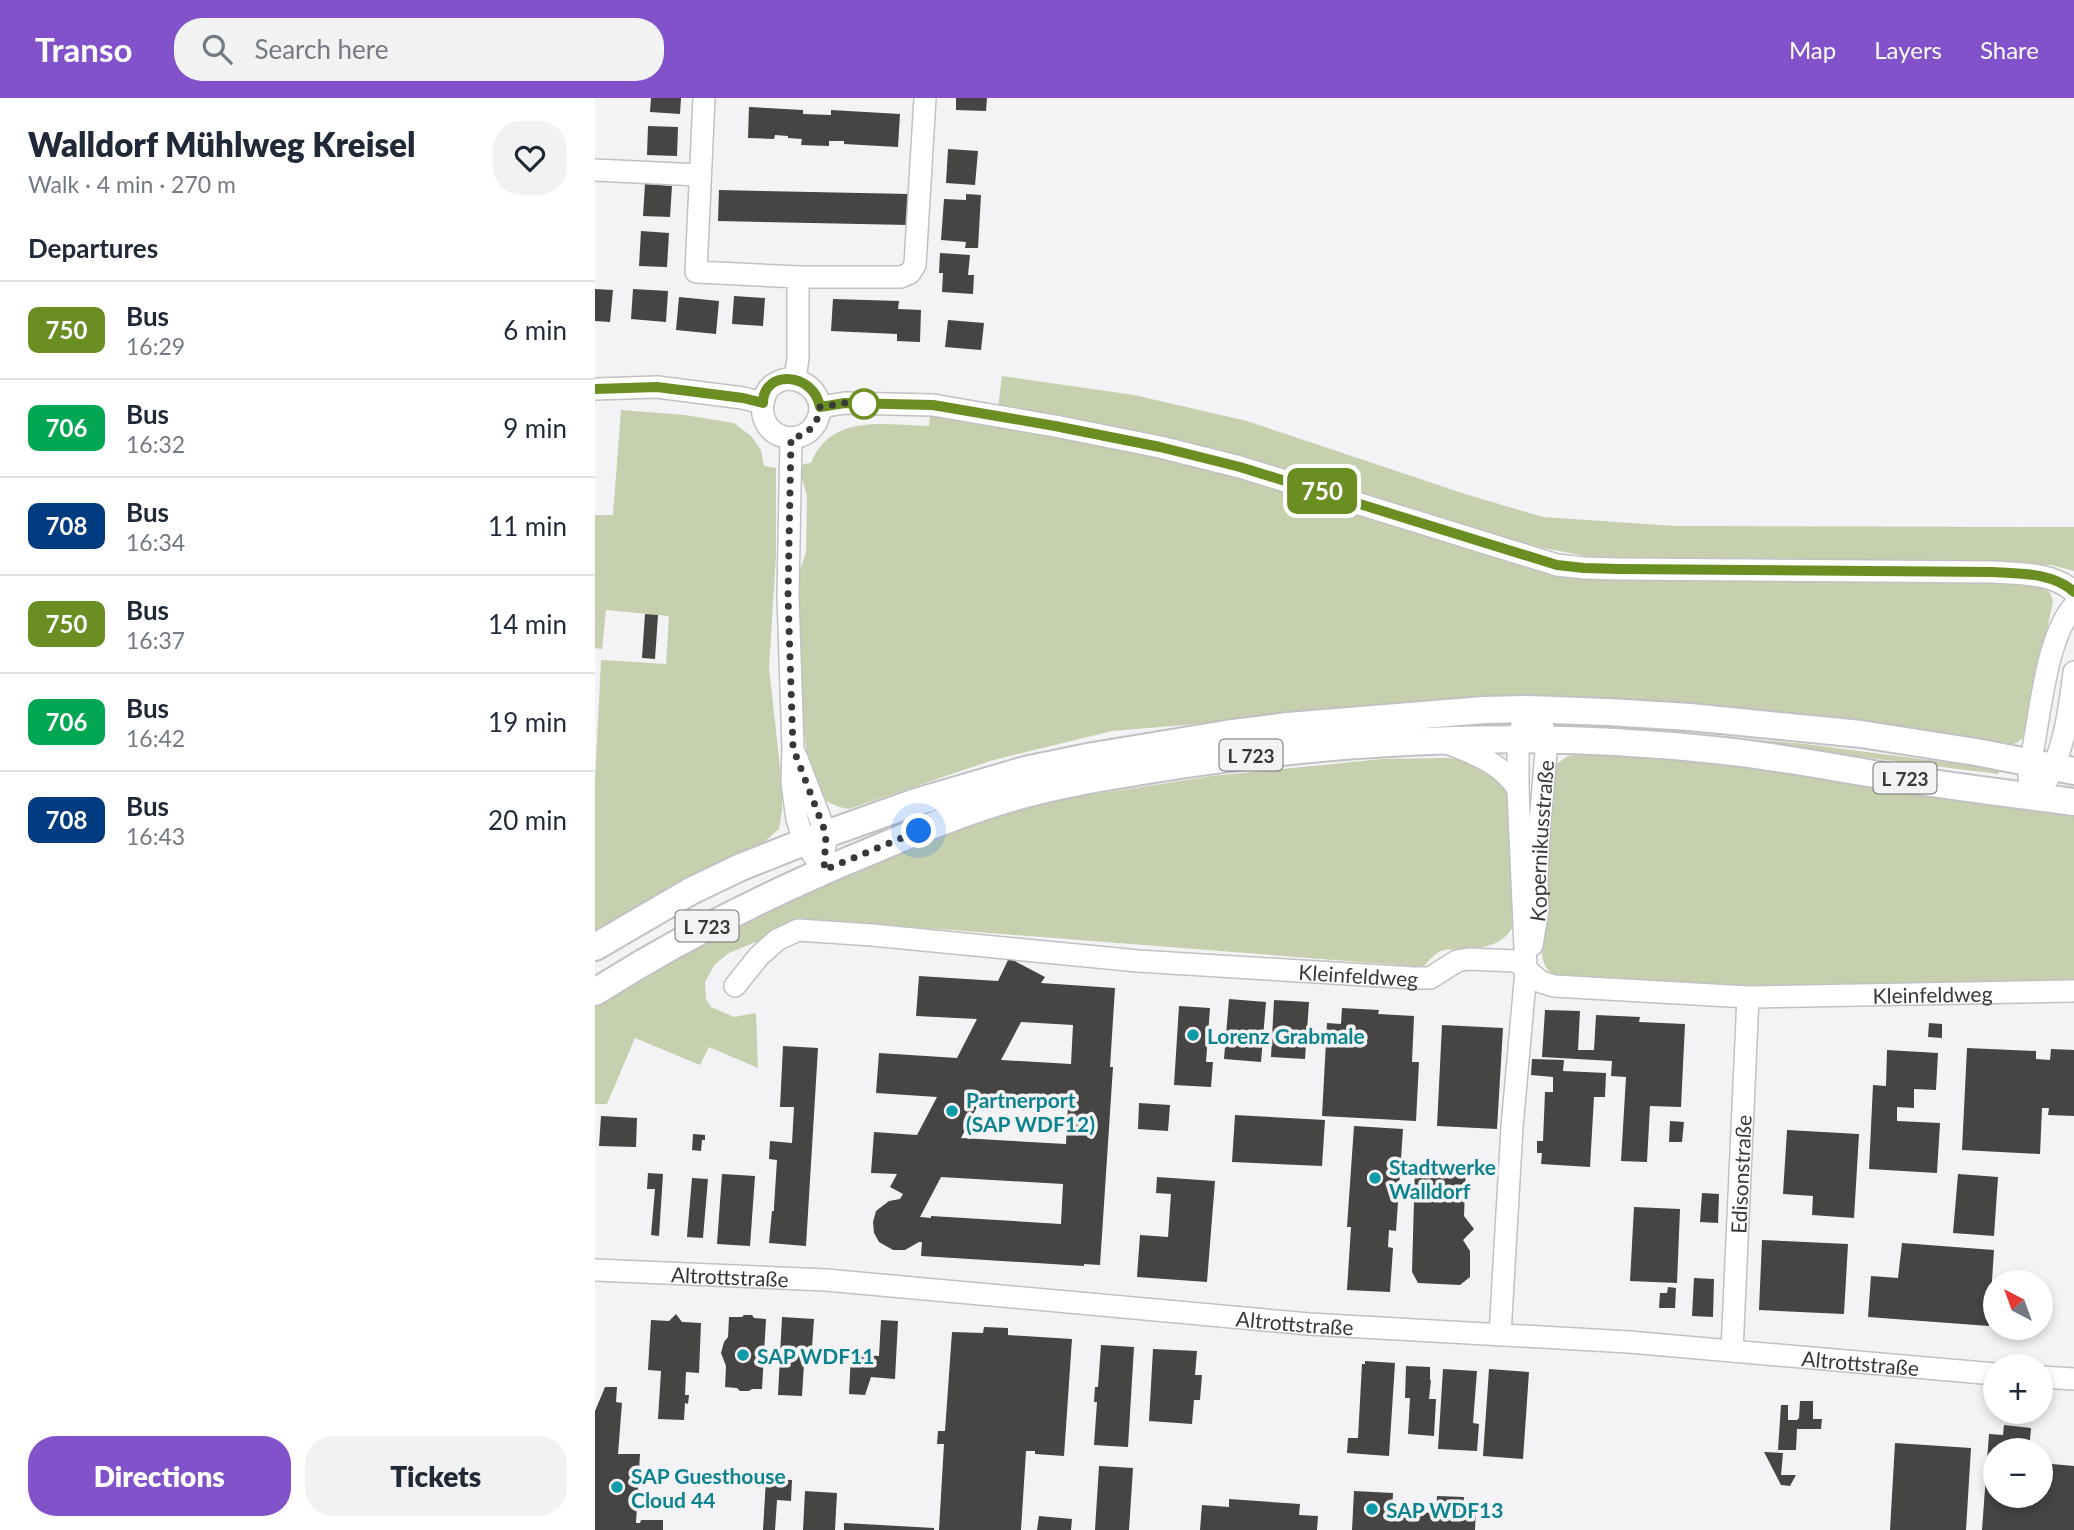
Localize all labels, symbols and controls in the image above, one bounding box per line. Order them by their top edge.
search box [174,18,664,81]
text: Transo [35,29,132,69]
icon: search [198,30,236,68]
text: Search here [254,33,388,65]
text: Map [1789,35,1836,64]
text: Layers [1874,35,1942,64]
text: Share [1980,35,2039,64]
button: heart [493,121,567,195]
text: Walldorf Mühlweg Kreisel [28,124,416,164]
text: Walk · 4 min · 270 m [28,170,236,198]
text: Departures [28,232,158,264]
text: Bus [126,300,169,332]
text: 6 min [503,314,567,346]
text: 750 [46,315,87,344]
text: 16:29 [126,332,185,360]
unlabelled marker [849,389,879,419]
text: Bus [126,398,169,430]
text: 9 min [503,412,567,444]
text: 706 [46,413,87,442]
text: 16:32 [126,430,185,458]
line badge: 750 [1282,468,1362,514]
text: 750 [1301,476,1343,505]
text: Bus [126,496,169,528]
text: 11 min [488,510,567,542]
text: 708 [46,511,87,540]
text: 16:34 [126,528,185,556]
text: Bus [126,594,169,626]
text: 14 min [488,608,567,640]
text: 750 [46,609,87,638]
text: 16:37 [126,626,185,654]
text: Bus [126,692,169,724]
text: 19 min [488,706,567,738]
text: 706 [46,707,87,736]
text: 16:42 [126,724,185,752]
road number: L 723 [1219,740,1283,770]
street label: Kopernikusstraße [1524,759,1558,923]
road number: L 723 [1873,762,1937,793]
text: Bus [126,790,169,822]
text: 20 min [488,804,567,836]
text: 708 [46,805,87,834]
your location [901,813,936,848]
text: 16:43 [126,822,185,850]
road number: L 723 [675,911,739,942]
street label: Kleinfeldweg [1298,958,1419,991]
street label: Kleinfeldweg [1872,980,1993,1007]
place label: Lorenz Grabmale [1207,1023,1365,1048]
marker: Lorenz Grabmale [1185,1027,1201,1043]
place label: Partnerport (SAP WDF12) [966,1087,1095,1136]
marker: Partnerport (SAP WDF12) [944,1103,960,1119]
street label: Edisonstraße [1725,1114,1755,1234]
place label: Stadtwerke Walldorf [1389,1154,1496,1203]
marker: Stadtwerke Walldorf [1367,1170,1383,1186]
street label: Altrottstraße [670,1261,789,1291]
north arrow [1983,1270,2053,1340]
map controls [1983,1270,2053,1508]
street label: Altrottstraße [1235,1305,1354,1339]
place label: SAP WDF11 [757,1343,874,1368]
street label: Altrottstraße [1801,1345,1920,1380]
marker: SAP WDF11 [735,1347,751,1363]
button: + [1983,1354,2053,1424]
button: Directions [28,1436,291,1516]
button: Tickets [305,1436,567,1516]
button: − [1983,1438,2053,1508]
place label: SAP Guesthouse Cloud 44 [631,1463,786,1512]
marker: SAP Guesthouse Cloud 44 [609,1479,625,1495]
place label: SAP WDF13 [1386,1497,1503,1522]
marker: SAP WDF13 [1364,1501,1380,1517]

